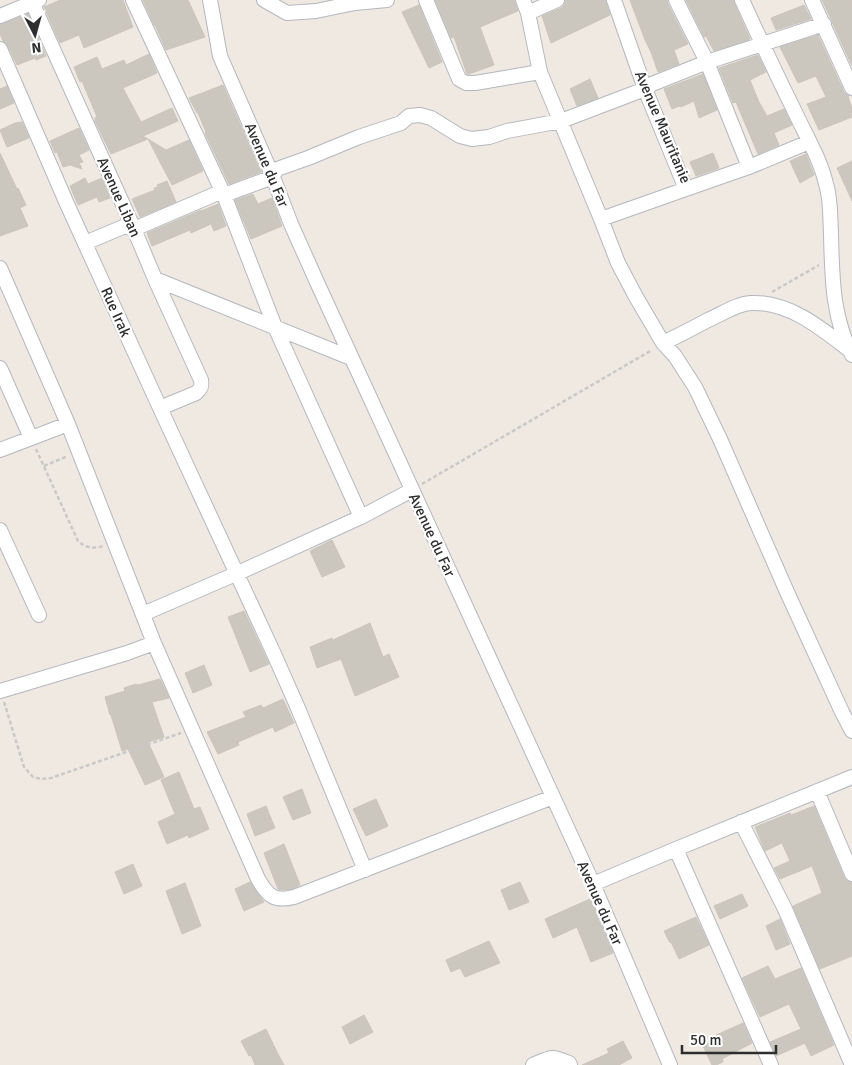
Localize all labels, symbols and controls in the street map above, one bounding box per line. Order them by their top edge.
north arrow [10,10,60,60]
text: N [31,38,42,56]
street label: Avenue Mauritanie [631,68,695,186]
street label: Avenue du Far [241,120,293,210]
street label: Avenue Liban [93,154,145,240]
street label: Rue Irak [97,284,135,340]
street label: Avenue du Far [405,490,459,580]
street label: Avenue du Far [573,858,627,948]
scale bar [682,1022,776,1054]
text: 50 m [690,1031,721,1049]

